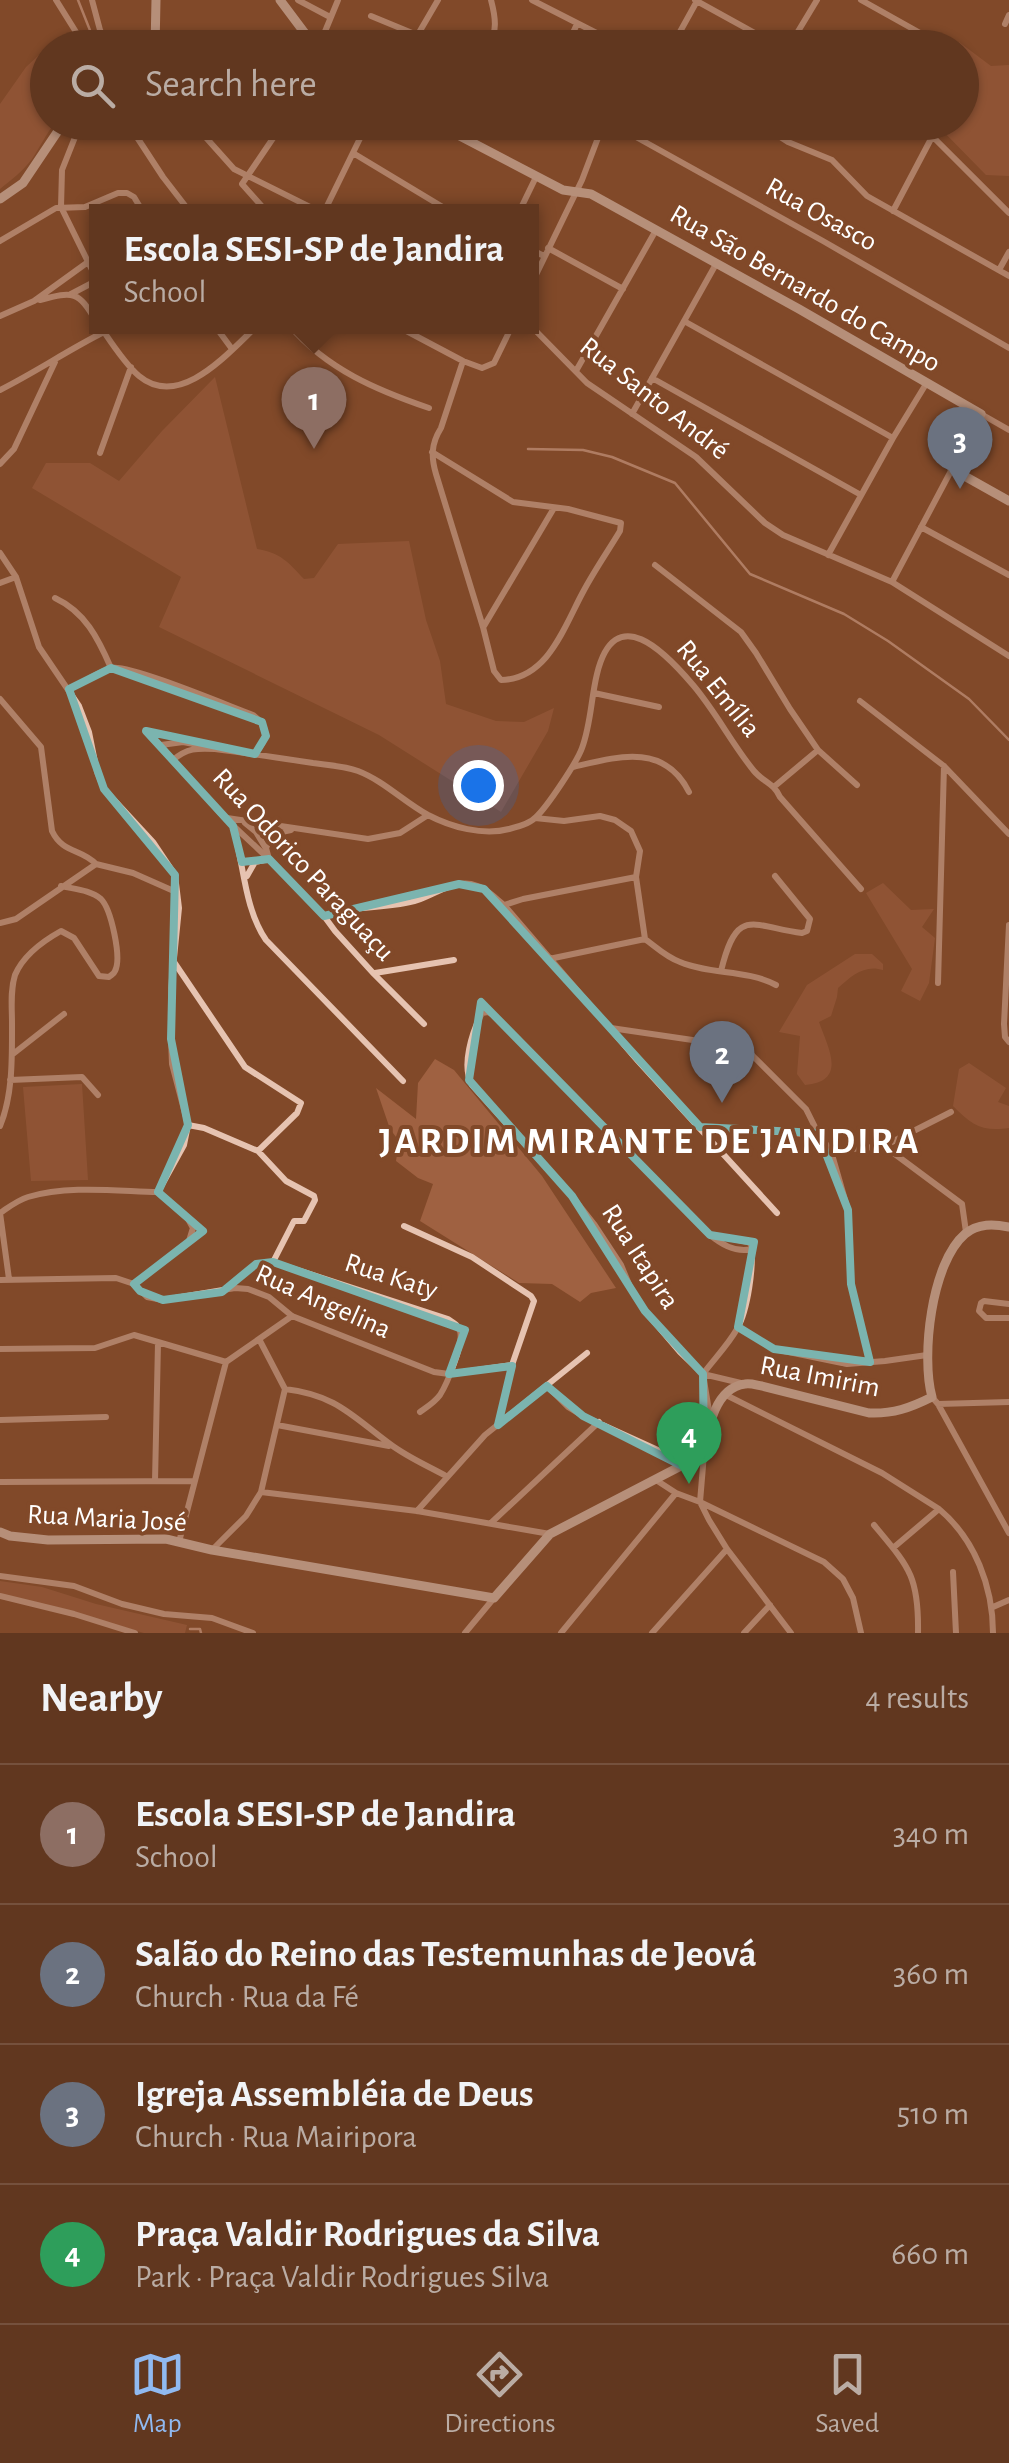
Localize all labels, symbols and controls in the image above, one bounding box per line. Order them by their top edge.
search box [30,30,979,140]
icon: search [65,58,120,113]
text: Search here [145,66,317,104]
street label: Rua Osasco [761,173,881,257]
street label: Rua São Bernardo do Campo [665,200,945,378]
popup [89,204,539,334]
text: Escola SESI-SP de Jandira [124,231,504,269]
text: School [124,276,206,308]
street label: Rua Santo André [574,332,734,466]
pin: 1 [282,366,346,449]
pin: 3 [928,406,992,489]
street label: Rua Emília [671,635,765,743]
your location [453,760,504,811]
street label: Rua Odorico Paraguaçu [207,763,399,967]
pin: 2 [690,1020,754,1103]
district label: JARDIM MIRANTE DE JANDIRA [379,1123,921,1161]
street label: Rua Itapira [596,1200,684,1314]
street label: Rua Katy [341,1249,441,1305]
street label: Rua Angelina [251,1260,395,1344]
street label: Rua Imirim [758,1352,882,1402]
pin: 4 [656,1402,722,1484]
street label: Rua Maria José [26,1501,188,1537]
text: Nearby [40,1677,163,1719]
text: 4 results [865,1682,969,1714]
text: Escola SESI-SP de Jandira [135,1796,516,1834]
text: 1 [67,1818,78,1850]
text: 340 m [893,1818,969,1850]
text: School [135,1841,218,1873]
text: Salão do Reino das Testemunhas de Jeová [135,1936,757,1974]
text: 2 [65,1958,80,1990]
text: 360 m [893,1958,969,1990]
text: Church · Rua da Fé [135,1981,359,2013]
text: Igreja Assembléia de Deus [135,2076,534,2114]
text: 3 [66,2098,79,2130]
text: 510 m [897,2098,969,2130]
text: Church · Rua Mairipora [135,2121,417,2153]
text: Praça Valdir Rodrigues da Silva [135,2216,600,2254]
text: 4 [64,2238,81,2270]
text: 660 m [891,2238,969,2270]
text: Park · Praça Valdir Rodrigues Silva [135,2261,549,2293]
tab: Map [130,2347,185,2441]
tab: Directions [444,2347,556,2441]
tab: Saved [815,2347,879,2441]

